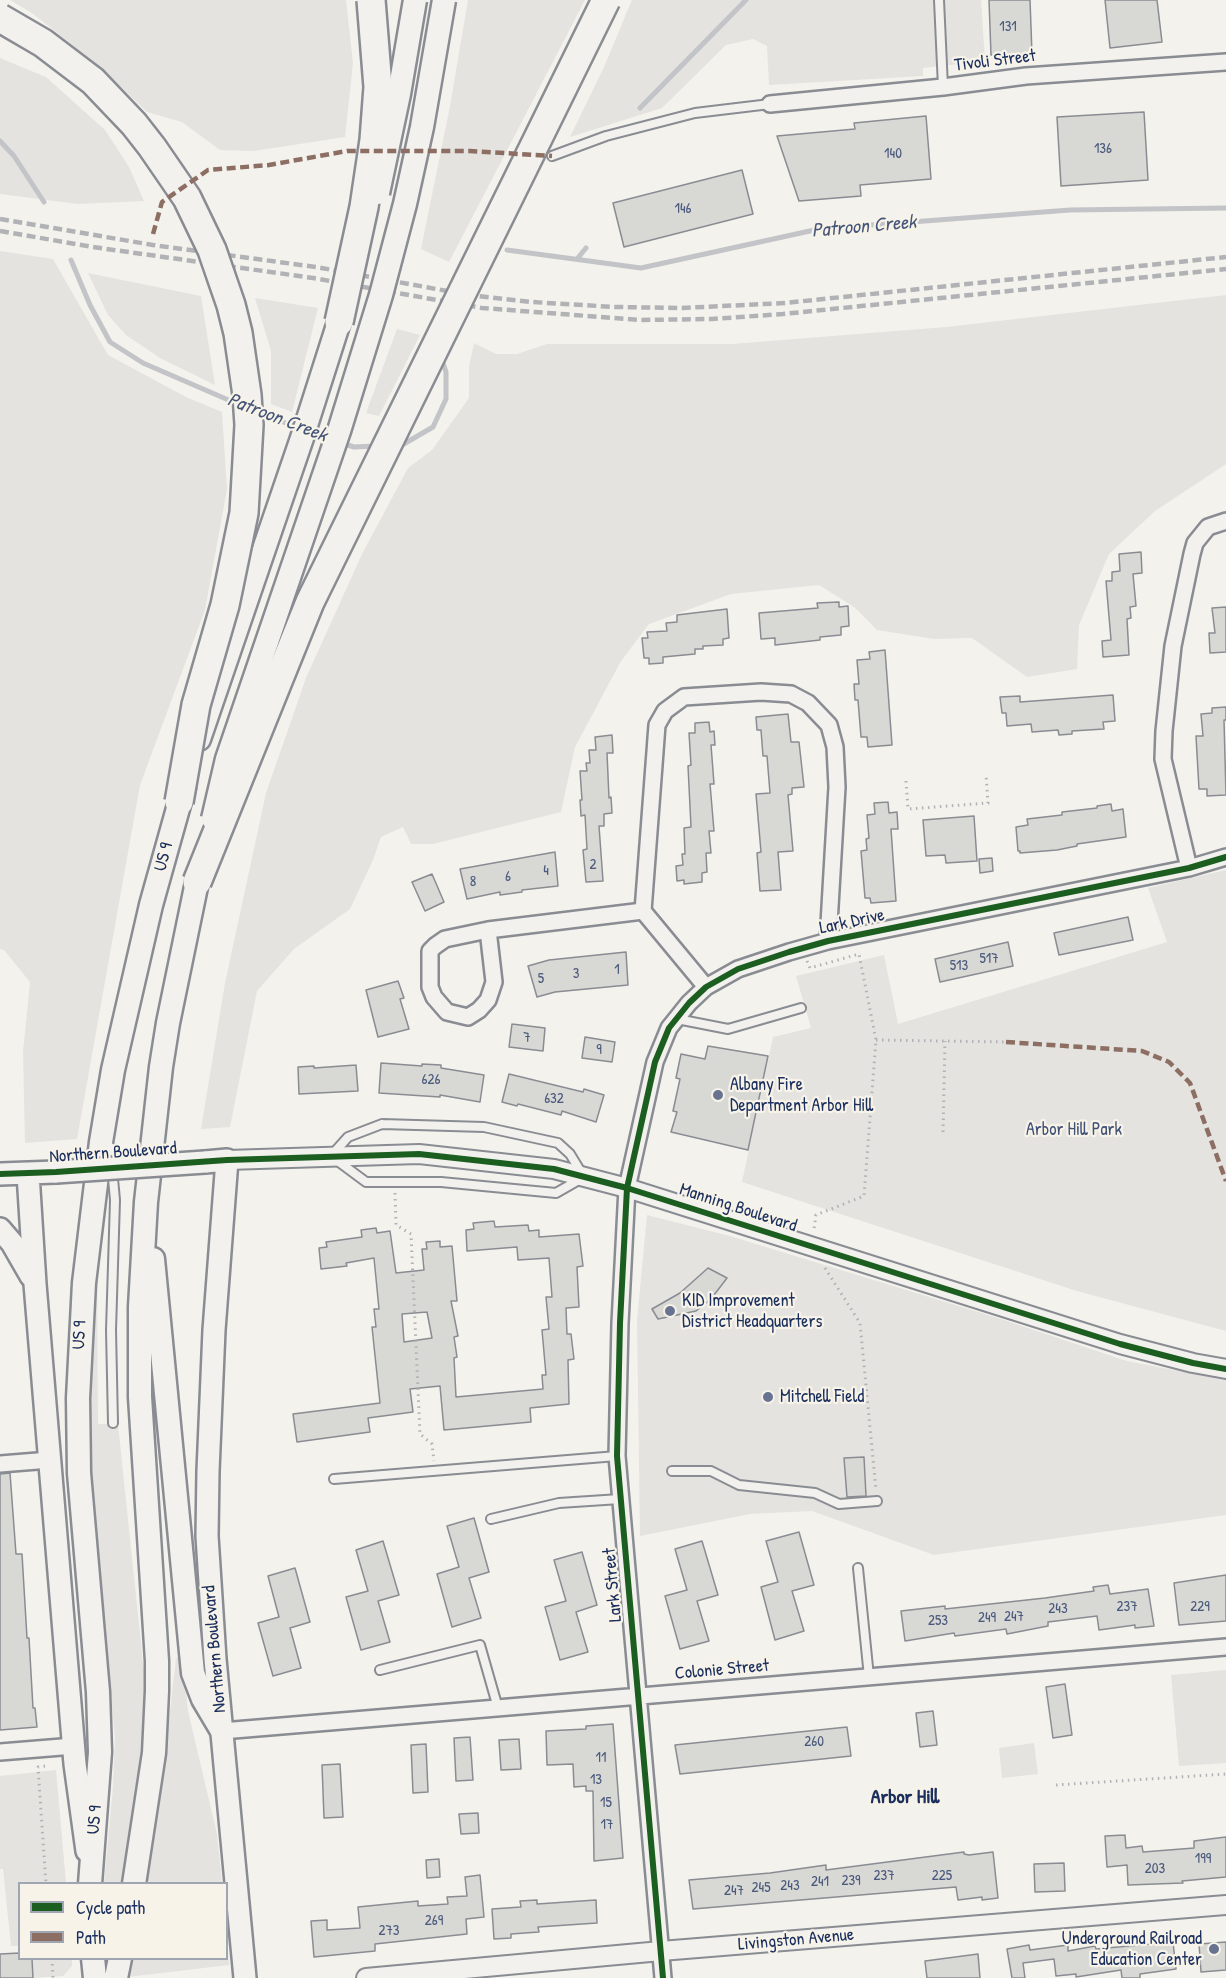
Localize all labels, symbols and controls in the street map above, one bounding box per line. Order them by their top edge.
house number: 131 [999,18,1017,36]
street label: Tivoli Street [953,45,1037,77]
house number: 136 [1094,140,1112,158]
house number: 140 [884,145,902,163]
house number: 146 [674,200,692,218]
water label: Patroon Creek [811,210,917,244]
water label: Patroon Creek [224,388,330,448]
street label: US 9 [150,840,178,874]
house number: 2 [589,856,597,874]
house number: 4 [543,862,549,880]
house number: 6 [505,868,511,886]
house number: 8 [470,873,476,891]
street label: Lark Drive [817,905,887,939]
house number: 517 [979,950,999,968]
house number: 513 [950,957,968,975]
house number: 1 [614,961,620,979]
house number: 3 [573,965,579,983]
house number: 5 [538,970,544,988]
house number: 7 [523,1029,531,1047]
house number: 9 [596,1041,602,1059]
house number: 626 [422,1071,440,1089]
place label: Albany Fire Department Arbor Hill [730,1074,873,1116]
marker: Albany Fire Department Arbor Hill [711,1088,725,1102]
house number: 632 [544,1090,564,1108]
park label: Arbor Hill Park [1026,1119,1122,1141]
street label: Northern Boulevard [49,1138,177,1168]
street label: Manning Boulevard [677,1179,799,1237]
place label: KID Improvement District Headquarters [682,1290,822,1332]
marker: KID Improvement District Headquarters [663,1304,677,1318]
street label: US 9 [68,1320,92,1350]
place label: Mitchell Field [780,1386,864,1408]
marker: Mitchell Field [761,1390,775,1404]
street label: Lark Street [599,1547,627,1623]
street label: Northern Boulevard [199,1584,231,1714]
house number: 237 [1116,1598,1138,1616]
house number: 229 [1190,1598,1210,1616]
house number: 243 [1048,1600,1068,1618]
house number: 247 [1004,1608,1024,1626]
house number: 249 [978,1609,996,1627]
house number: 253 [928,1612,948,1630]
street label: Colonie Street [674,1655,770,1685]
house number: 260 [804,1733,824,1751]
house number: 11 [596,1749,606,1767]
house number: 13 [590,1771,602,1789]
district label: Arbor Hill [871,1786,939,1810]
house number: 15 [600,1794,612,1812]
street label: US 9 [83,1805,107,1835]
house number: 17 [601,1816,613,1834]
house number: 199 [1195,1850,1211,1868]
house number: 203 [1145,1860,1165,1878]
house number: 237 [873,1867,895,1885]
house number: 225 [932,1867,952,1885]
house number: 239 [841,1872,861,1890]
house number: 241 [811,1873,829,1891]
house number: 243 [780,1877,800,1895]
house number: 245 [752,1879,770,1897]
legend [18,1882,228,1960]
house number: 247 [724,1882,744,1900]
text: Cycle path [76,1895,145,1920]
house number: 269 [425,1912,443,1930]
house number: 273 [378,1922,400,1940]
street label: Livingston Avenue [737,1924,855,1956]
text: Path [76,1925,105,1950]
place label: Underground Railroad Education Center [1062,1928,1202,1970]
marker: Underground Railroad Education Center [1207,1942,1221,1956]

